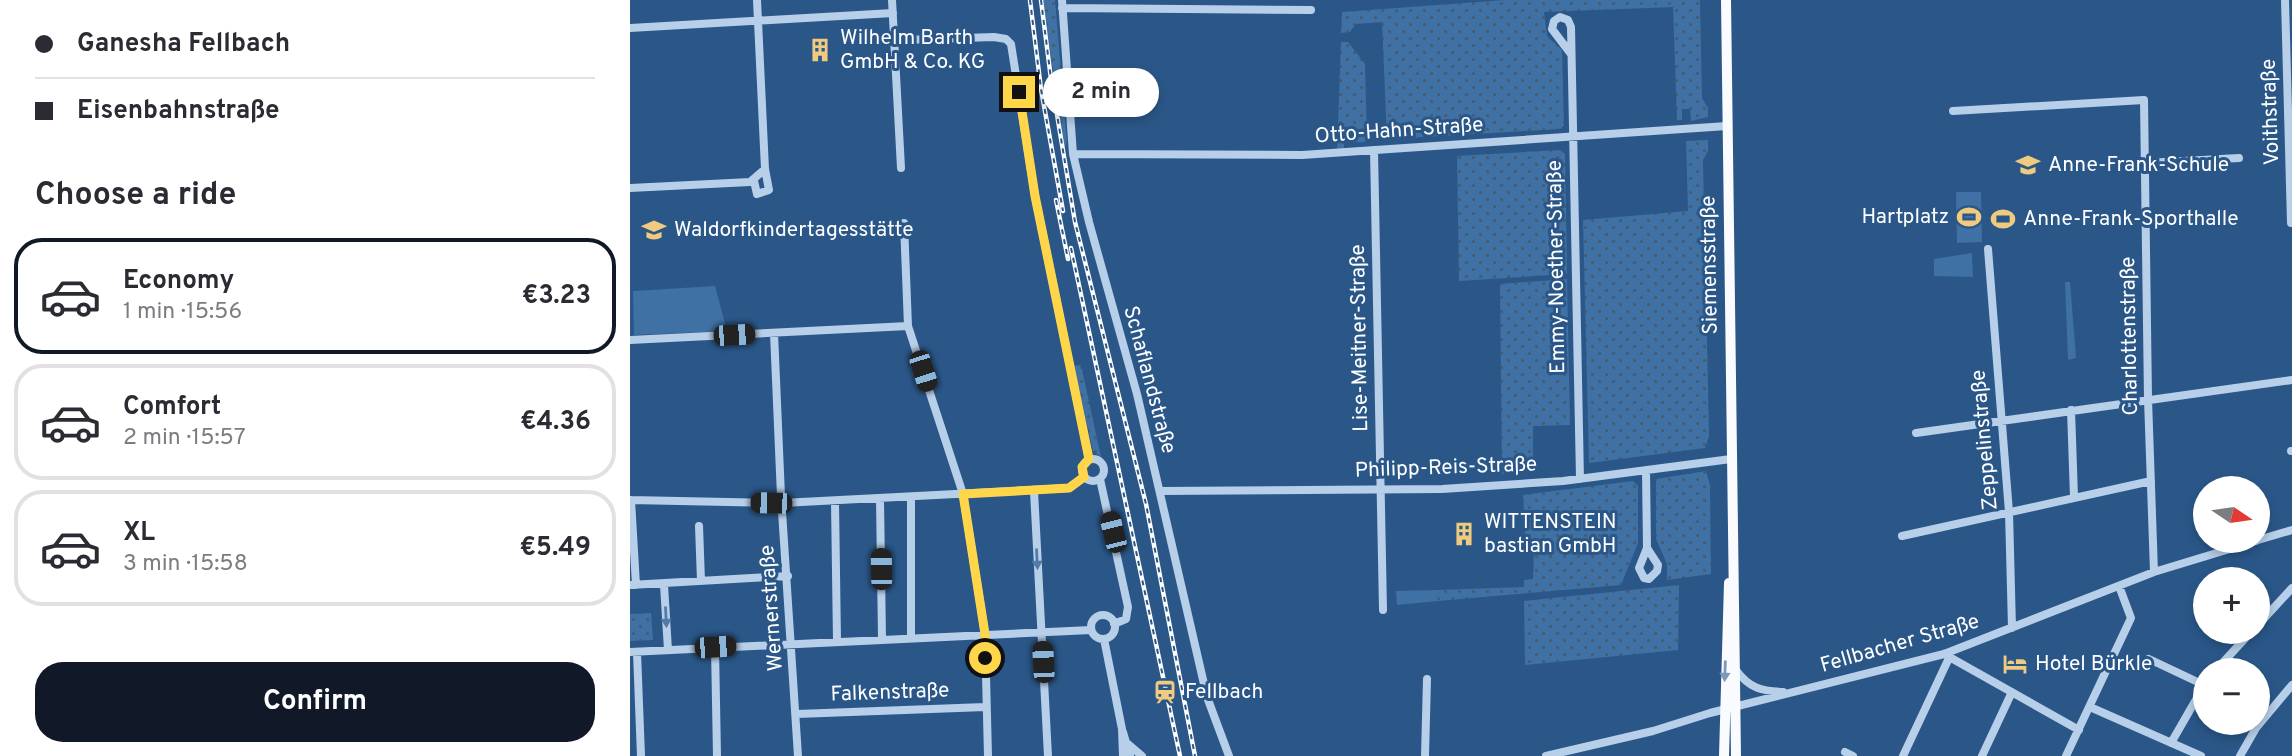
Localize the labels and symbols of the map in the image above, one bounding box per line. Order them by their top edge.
place label: Wilhelm Barth GmbH & Co. KG [840,25,985,76]
building icon: Wilhelm Barth GmbH & Co. KG [806,36,834,64]
street label: Voithstraße [2256,58,2286,166]
callout: 2 min [1044,68,1159,116]
route end [1003,76,1035,108]
street label: Otto-Hahn-Straße [1314,112,1484,150]
school or university icon: Anne-Frank-Schule [2014,151,2042,179]
place label: Anne-Frank-Schule [2048,152,2229,179]
street label: Emmy-Noether-Straße [1542,160,1572,374]
street label: Siemensstraße [1695,195,1725,335]
sports icon: Hartplatz [1955,203,1983,231]
place label: Hartplatz [1862,204,1949,231]
sports icon: Anne-Frank-Sporthalle [1989,205,2017,233]
place label: Anne-Frank-Sporthalle [2023,206,2239,233]
school or university icon: Waldorfkindertagesstätte [640,216,668,244]
place label: Waldorfkindertagesstätte [674,217,914,244]
street label: Lise-Meitner-Straße [1345,244,1375,432]
street label: Charlottenstraße [2115,256,2145,416]
street label: Schaflandstraße [1116,303,1182,457]
car [713,323,756,347]
car [907,348,940,394]
street label: Zeppelinstraße [1965,369,2005,511]
street label: Philipp-Reis-Straße [1354,451,1538,485]
north arrow [2193,476,2270,553]
car [750,492,793,514]
car [1098,509,1129,555]
place label: WITTENSTEIN bastian GmbH [1484,509,1617,560]
building icon: WITTENSTEIN bastian GmbH [1450,520,1478,548]
street label: Wernerstraße [754,544,790,672]
car [871,548,892,590]
one-way arrow [1031,548,1042,570]
one-way arrow [660,606,671,628]
street label: Fellbacher Straße [1817,608,1983,680]
car [694,635,737,659]
car [1032,640,1055,684]
route start [969,642,1001,674]
hotel icon: Hotel Bürkle [2001,650,2029,678]
place label: Hotel Bürkle [2035,651,2152,678]
one-way arrow [1720,661,1731,683]
street label: Falkenstraße [830,677,950,709]
station icon: Fellbach [1151,678,1179,706]
place label: Fellbach [1185,679,1263,706]

